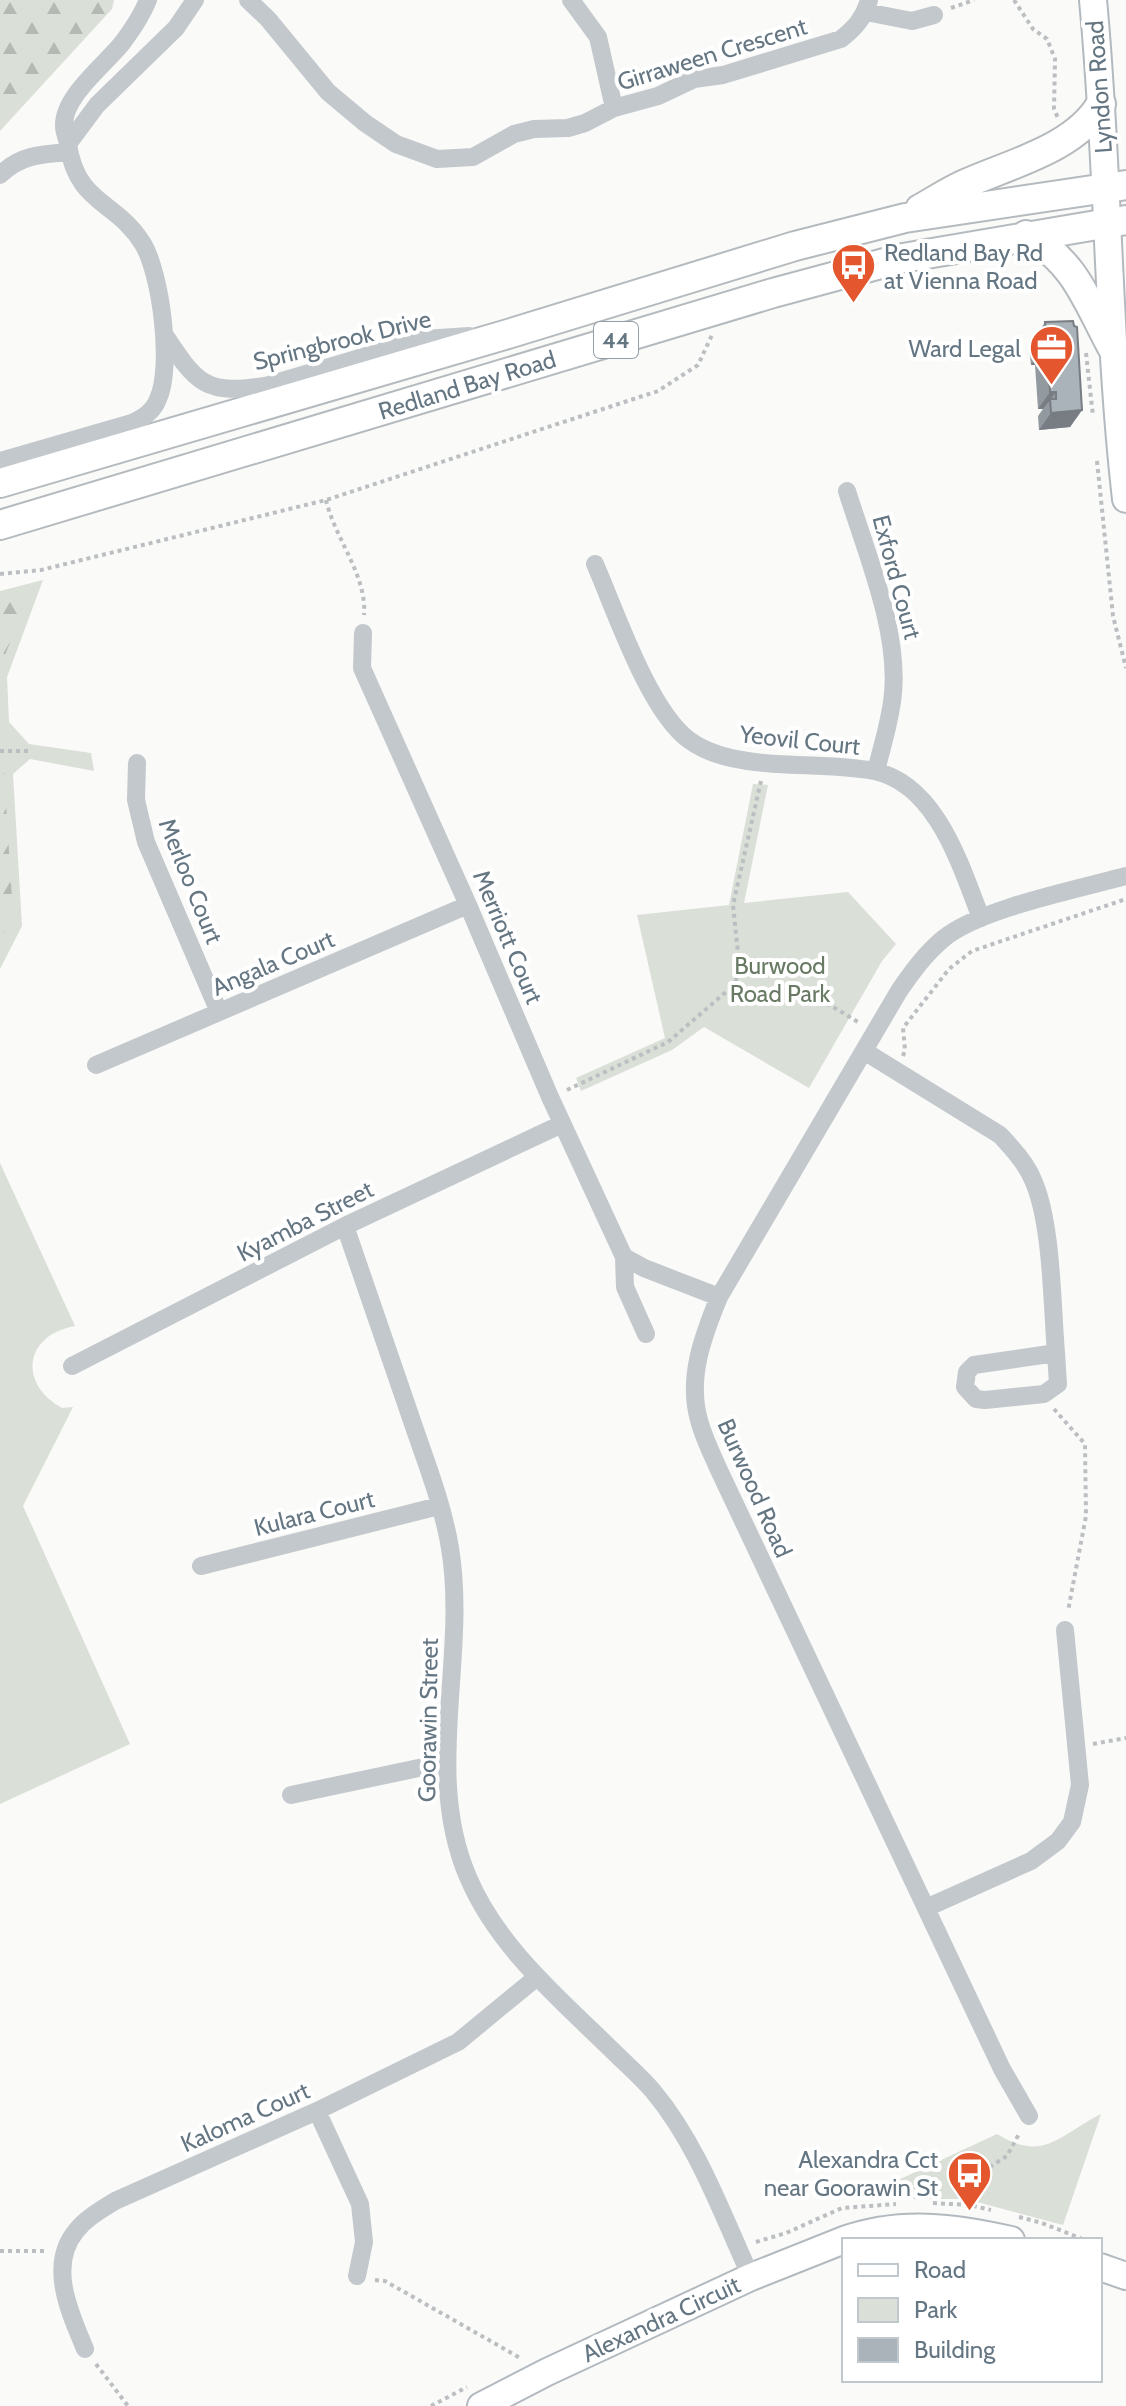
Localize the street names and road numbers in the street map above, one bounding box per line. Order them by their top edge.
street label: Girraween Crescent [614,11,810,97]
street label: Lyndon Road [1080,20,1118,154]
street label: Springbrook Drive [250,304,434,376]
road number: 44 [594,322,638,358]
street label: Redland Bay Road [375,344,559,426]
street label: Exford Court [866,512,928,642]
street label: Yeovil Court [737,719,862,761]
street label: Merloo Court [153,814,229,948]
street label: Merriott Court [467,866,549,1008]
street label: Angala Court [207,924,339,1002]
street label: Kyamba Street [232,1174,378,1268]
street label: Burwood Road [711,1414,799,1562]
street label: Kulara Court [251,1484,377,1542]
street label: Goorawin Street [412,1638,444,1802]
street label: Kaloma Court [176,2076,314,2158]
street label: Alexandra Circuit [577,2270,745,2368]

